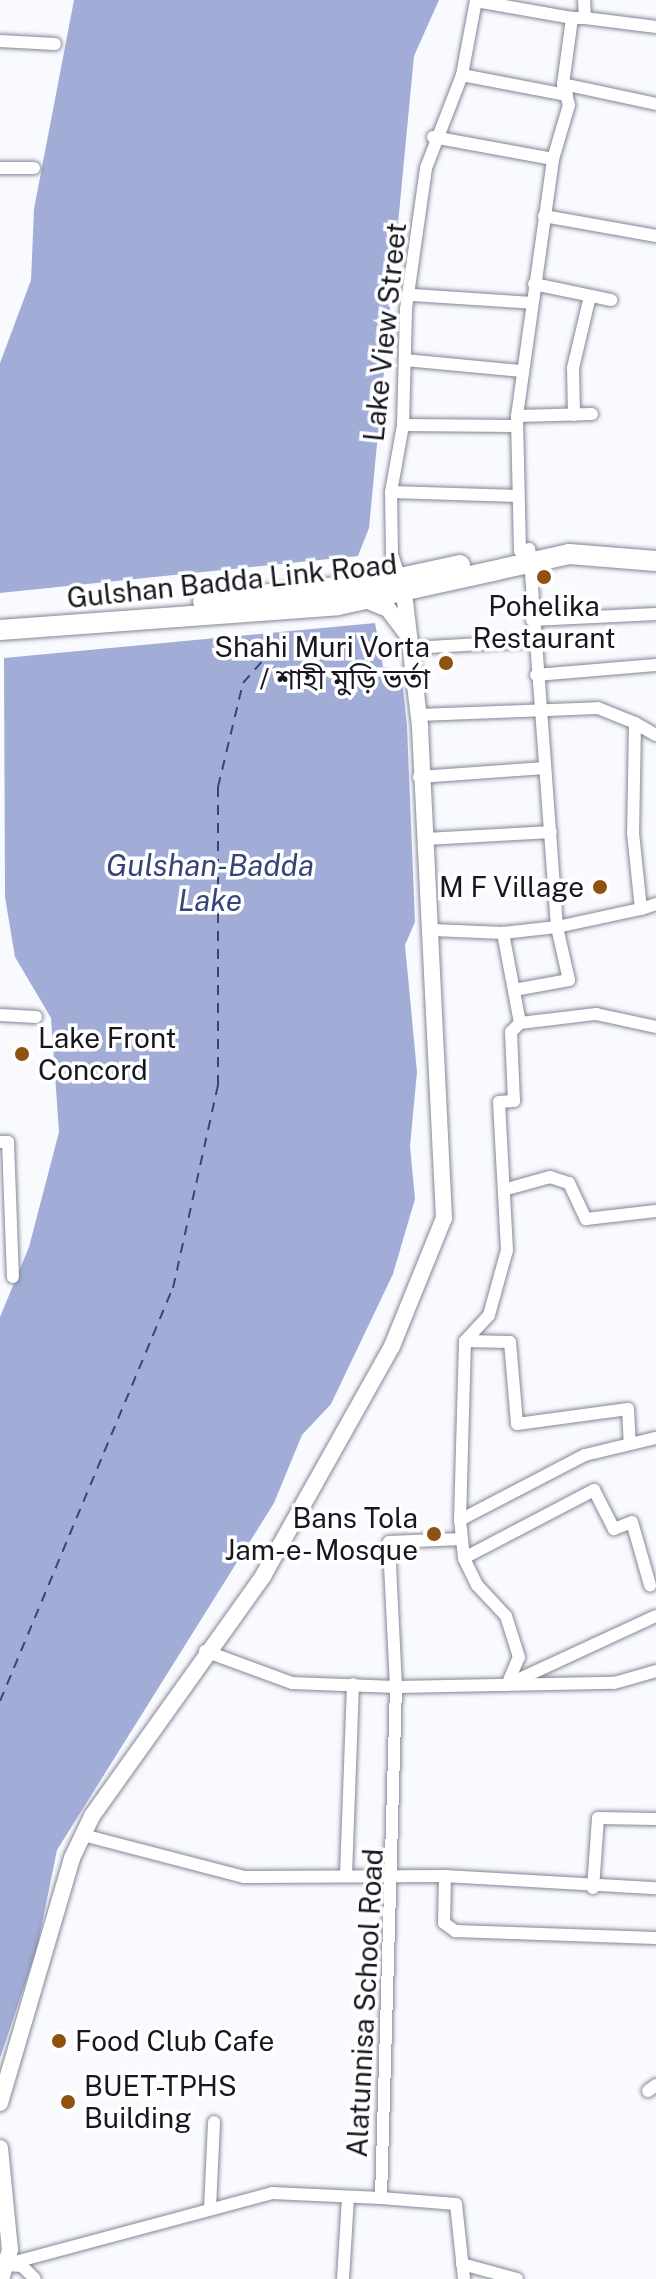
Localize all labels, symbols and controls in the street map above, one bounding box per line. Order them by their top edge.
street label: Lake View Street [357,220,413,444]
street label: Gulshan Badda Link Road [65,547,399,615]
marker: Pohelika Restaurant [535,568,553,586]
place label: Pohelika Restaurant [472,589,616,655]
place label: Shahi Muri Vorta / শাহী মুড়ি ভর্তা [214,630,430,696]
marker: Shahi Muri Vorta / শাহী মুড়ি ভর্তা [437,654,455,672]
water label: Gulshan-Badda Lake [106,847,314,918]
place label: M F Village [438,870,584,904]
marker: M F Village [591,878,609,896]
place label: Lake Front Concord [38,1021,177,1087]
marker: Lake Front Concord [13,1045,31,1063]
place label: Bans Tola Jam-e- Mosque [220,1501,418,1567]
marker: Bans Tola Jam-e- Mosque [425,1525,443,1543]
street label: Alatunnisa School Road [340,1848,390,2158]
place label: Food Club Cafe [75,2024,275,2058]
marker: Food Club Cafe [50,2032,68,2050]
place label: BUET-TPHS Building [84,2069,237,2135]
marker: BUET-TPHS Building [59,2093,77,2111]

